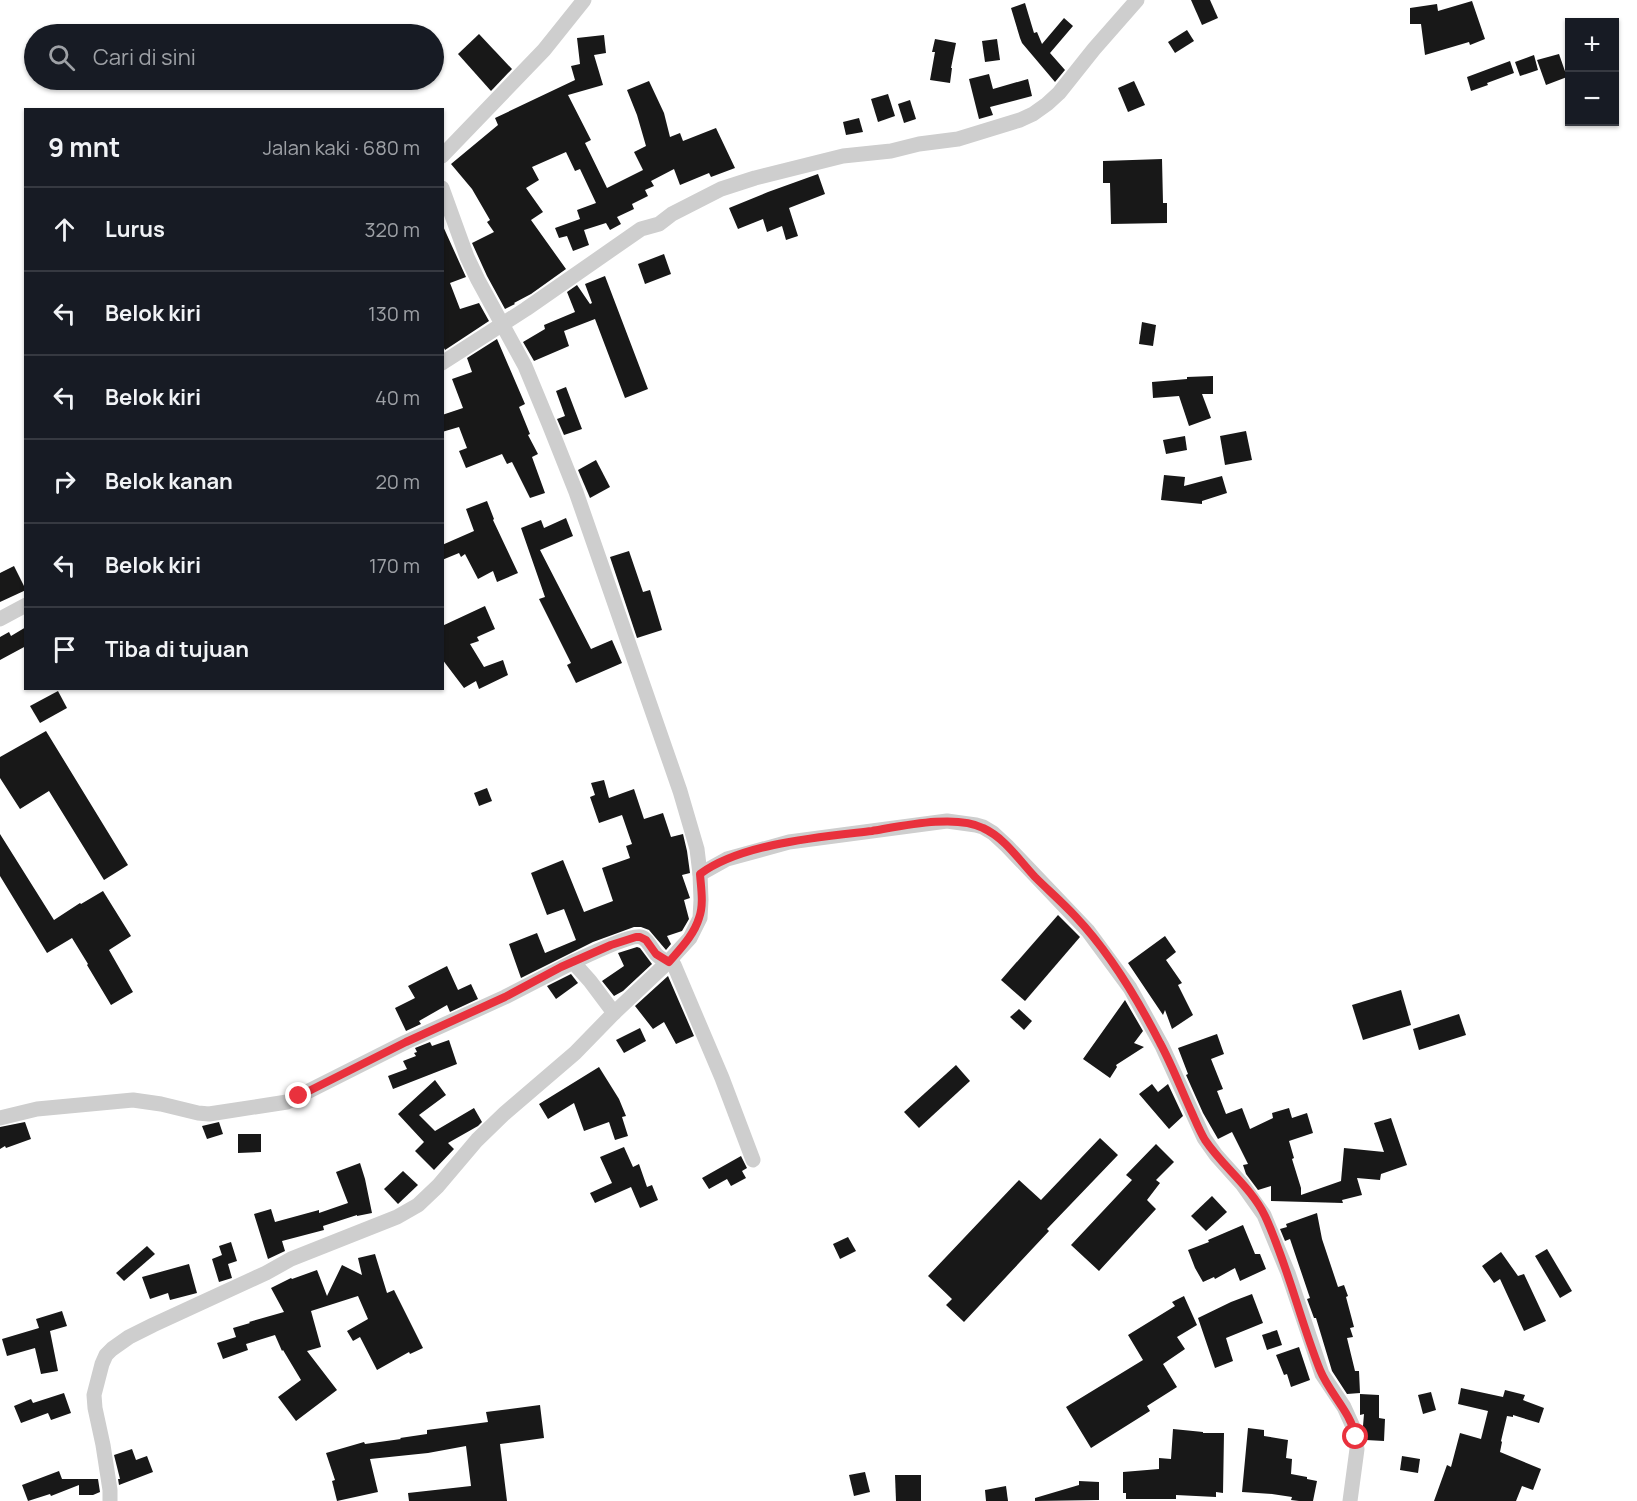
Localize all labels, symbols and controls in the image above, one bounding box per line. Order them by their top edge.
map controls [1565,18,1619,126]
button: + [1565,18,1619,72]
search box [24,24,444,90]
icon: search [45,41,78,74]
text: Cari di sini [93,42,196,72]
button: − [1565,72,1619,126]
text: 9 mnt [48,129,120,165]
text: Jalan kaki · 680 m [263,134,420,161]
icon: ahead [48,213,81,246]
text: Lurus [105,214,165,244]
text: 320 m [364,216,420,243]
icon: left [48,297,81,330]
text: Belok kiri [105,298,201,328]
text: 130 m [368,300,420,327]
icon: left [48,381,81,414]
text: Belok kiri [105,382,201,412]
text: 40 m [375,384,420,411]
icon: right [48,465,81,498]
text: Belok kanan [105,466,233,496]
text: 20 m [375,468,420,495]
icon: left [48,549,81,582]
text: Belok kiri [105,550,201,580]
text: 170 m [369,552,420,579]
icon: arrive [48,633,81,666]
text: Tiba di tujuan [105,634,249,664]
route end [285,1082,311,1108]
route start [1342,1423,1368,1449]

